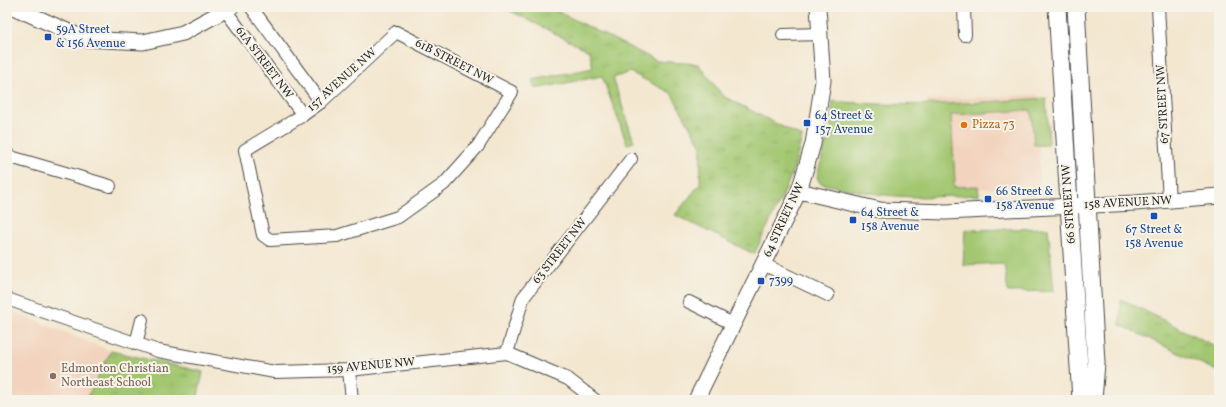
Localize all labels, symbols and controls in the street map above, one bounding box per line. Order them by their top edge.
place label: 59A Street & 156 Avenue [56,22,126,52]
street label: 61A STREET NW [231,24,297,102]
marker: 59A Street & 156 Avenue [43,32,53,42]
street label: 61B STREET NW [412,35,496,89]
street label: 157 AVENUE NW [304,45,380,115]
street label: 67 STREET NW [1153,64,1173,144]
place label: 64 Street & 157 Avenue [815,108,873,138]
place label: Pizza 73 [972,117,1015,133]
marker: 64 Street & 157 Avenue [802,118,812,128]
marker: Pizza 73 [959,120,969,130]
street label: 66 STREET NW [1058,164,1080,244]
street label: 64 STREET NW [760,180,808,260]
place label: 66 Street & 158 Avenue [996,184,1054,214]
street label: 158 AVENUE NW [1083,193,1173,213]
marker: 66 Street & 158 Avenue [983,194,993,204]
place label: 64 Street & 158 Avenue [861,205,919,235]
marker: 67 Street & 158 Avenue [1149,211,1159,221]
street label: 63 STREET NW [529,215,591,287]
marker: 64 Street & 158 Avenue [848,215,858,225]
place label: 67 Street & 158 Avenue [1125,222,1183,252]
place label: 7399 [769,273,793,289]
marker: 7399 [756,276,766,286]
street label: 159 AVENUE NW [326,354,416,378]
place label: Edmonton Christian Northeast School [61,361,169,391]
marker: Edmonton Christian Northeast School [48,371,58,381]

